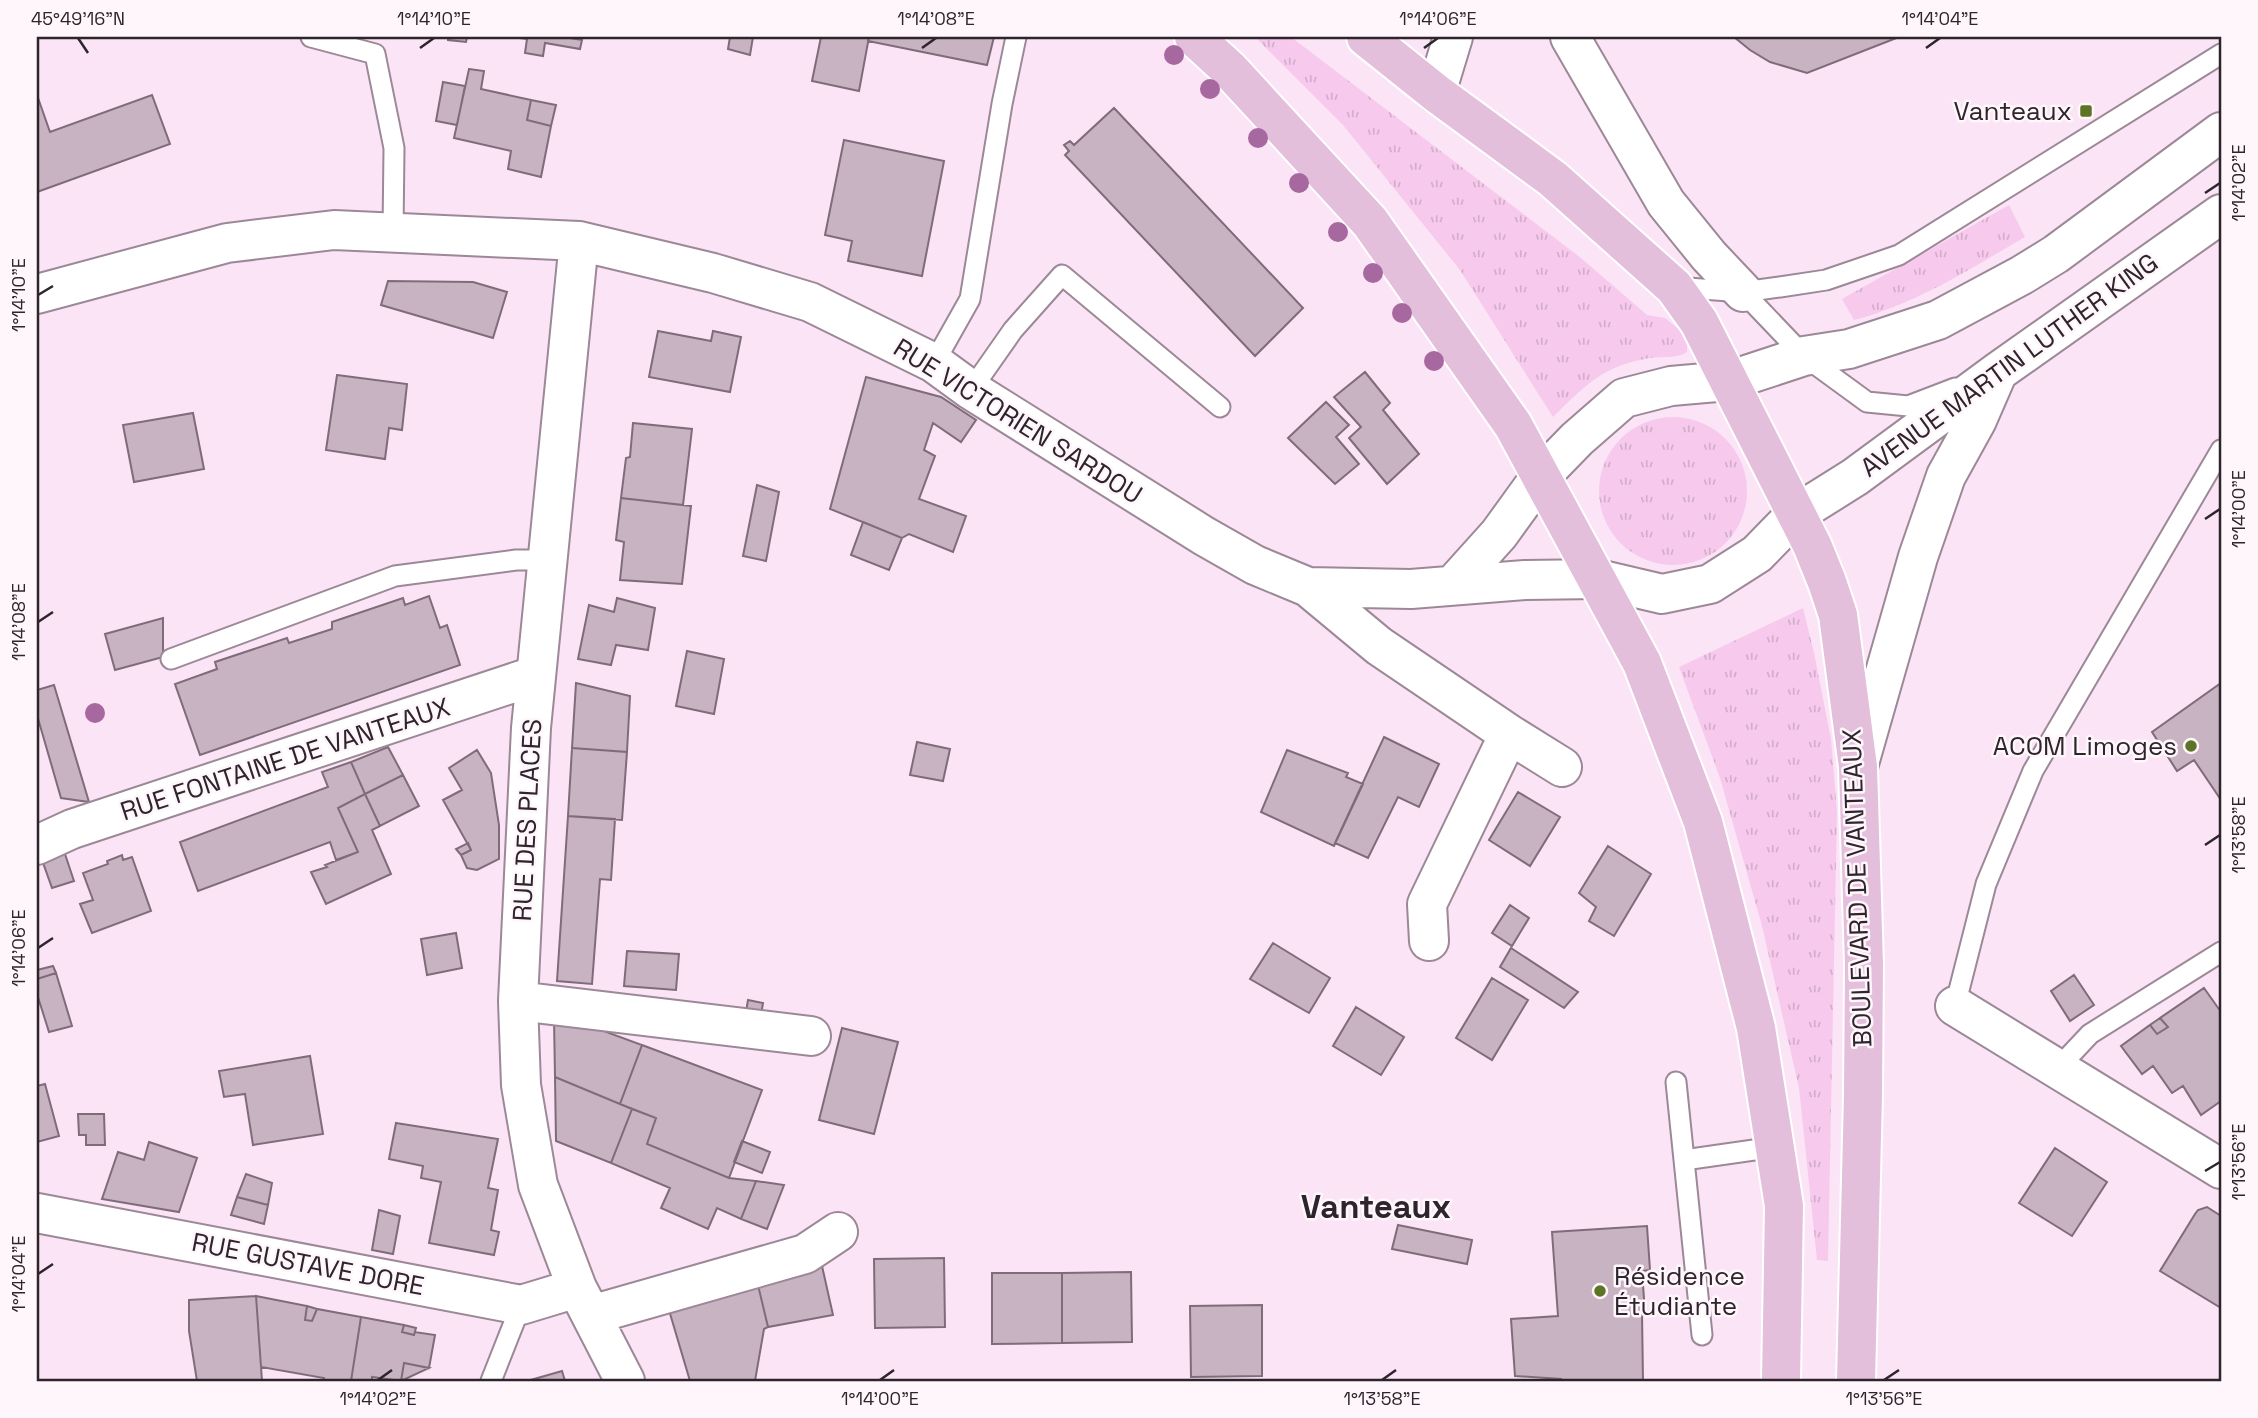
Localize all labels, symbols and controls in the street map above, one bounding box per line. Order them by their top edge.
text: 45°49'16"N [31,7,125,30]
text: 1°14'10"E [397,7,471,30]
text: 1°14'08"E [897,7,975,30]
text: 1°14'06"E [1399,7,1477,30]
text: 1°14'04"E [1902,7,1978,30]
place label: Vanteaux [1953,94,2072,128]
marker: Vanteaux [2078,103,2094,119]
text: 1°14'02"E [2227,144,2250,222]
street label: AVENUE MARTIN LUTHER KING [1853,245,2165,485]
text: 1°14'10"E [7,258,30,332]
street label: RUE VICTORIEN SARDOU [887,330,1149,512]
text: 1°14'00"E [2227,470,2250,548]
text: 1°14'08"E [7,583,30,661]
street label: RUE FONTAINE DE VANTEAUX [116,690,454,828]
street label: RUE DES PLACES [505,718,549,922]
street label: BOULEVARD DE VANTEAUX [1834,728,1880,1048]
place label: ACOM Limoges [1993,729,2177,763]
marker: ACOM Limoges [2183,738,2199,754]
text: 1°13'58"E [2227,796,2250,874]
text: 1°14'06"E [7,909,30,987]
text: 1°13'56"E [2227,1124,2250,1200]
district label: Vanteaux [1301,1186,1451,1228]
street label: RUE GUSTAVE DORE [189,1225,427,1303]
text: 1°14'04"E [7,1236,30,1312]
place label: Résidence Étudiante [1614,1259,1745,1323]
marker: Résidence Étudiante [1592,1283,1608,1299]
text: 1°14'02"E [339,1387,417,1410]
text: 1°14'00"E [841,1387,919,1410]
text: 1°13'58"E [1343,1387,1421,1410]
text: 1°13'56"E [1846,1387,1922,1410]

